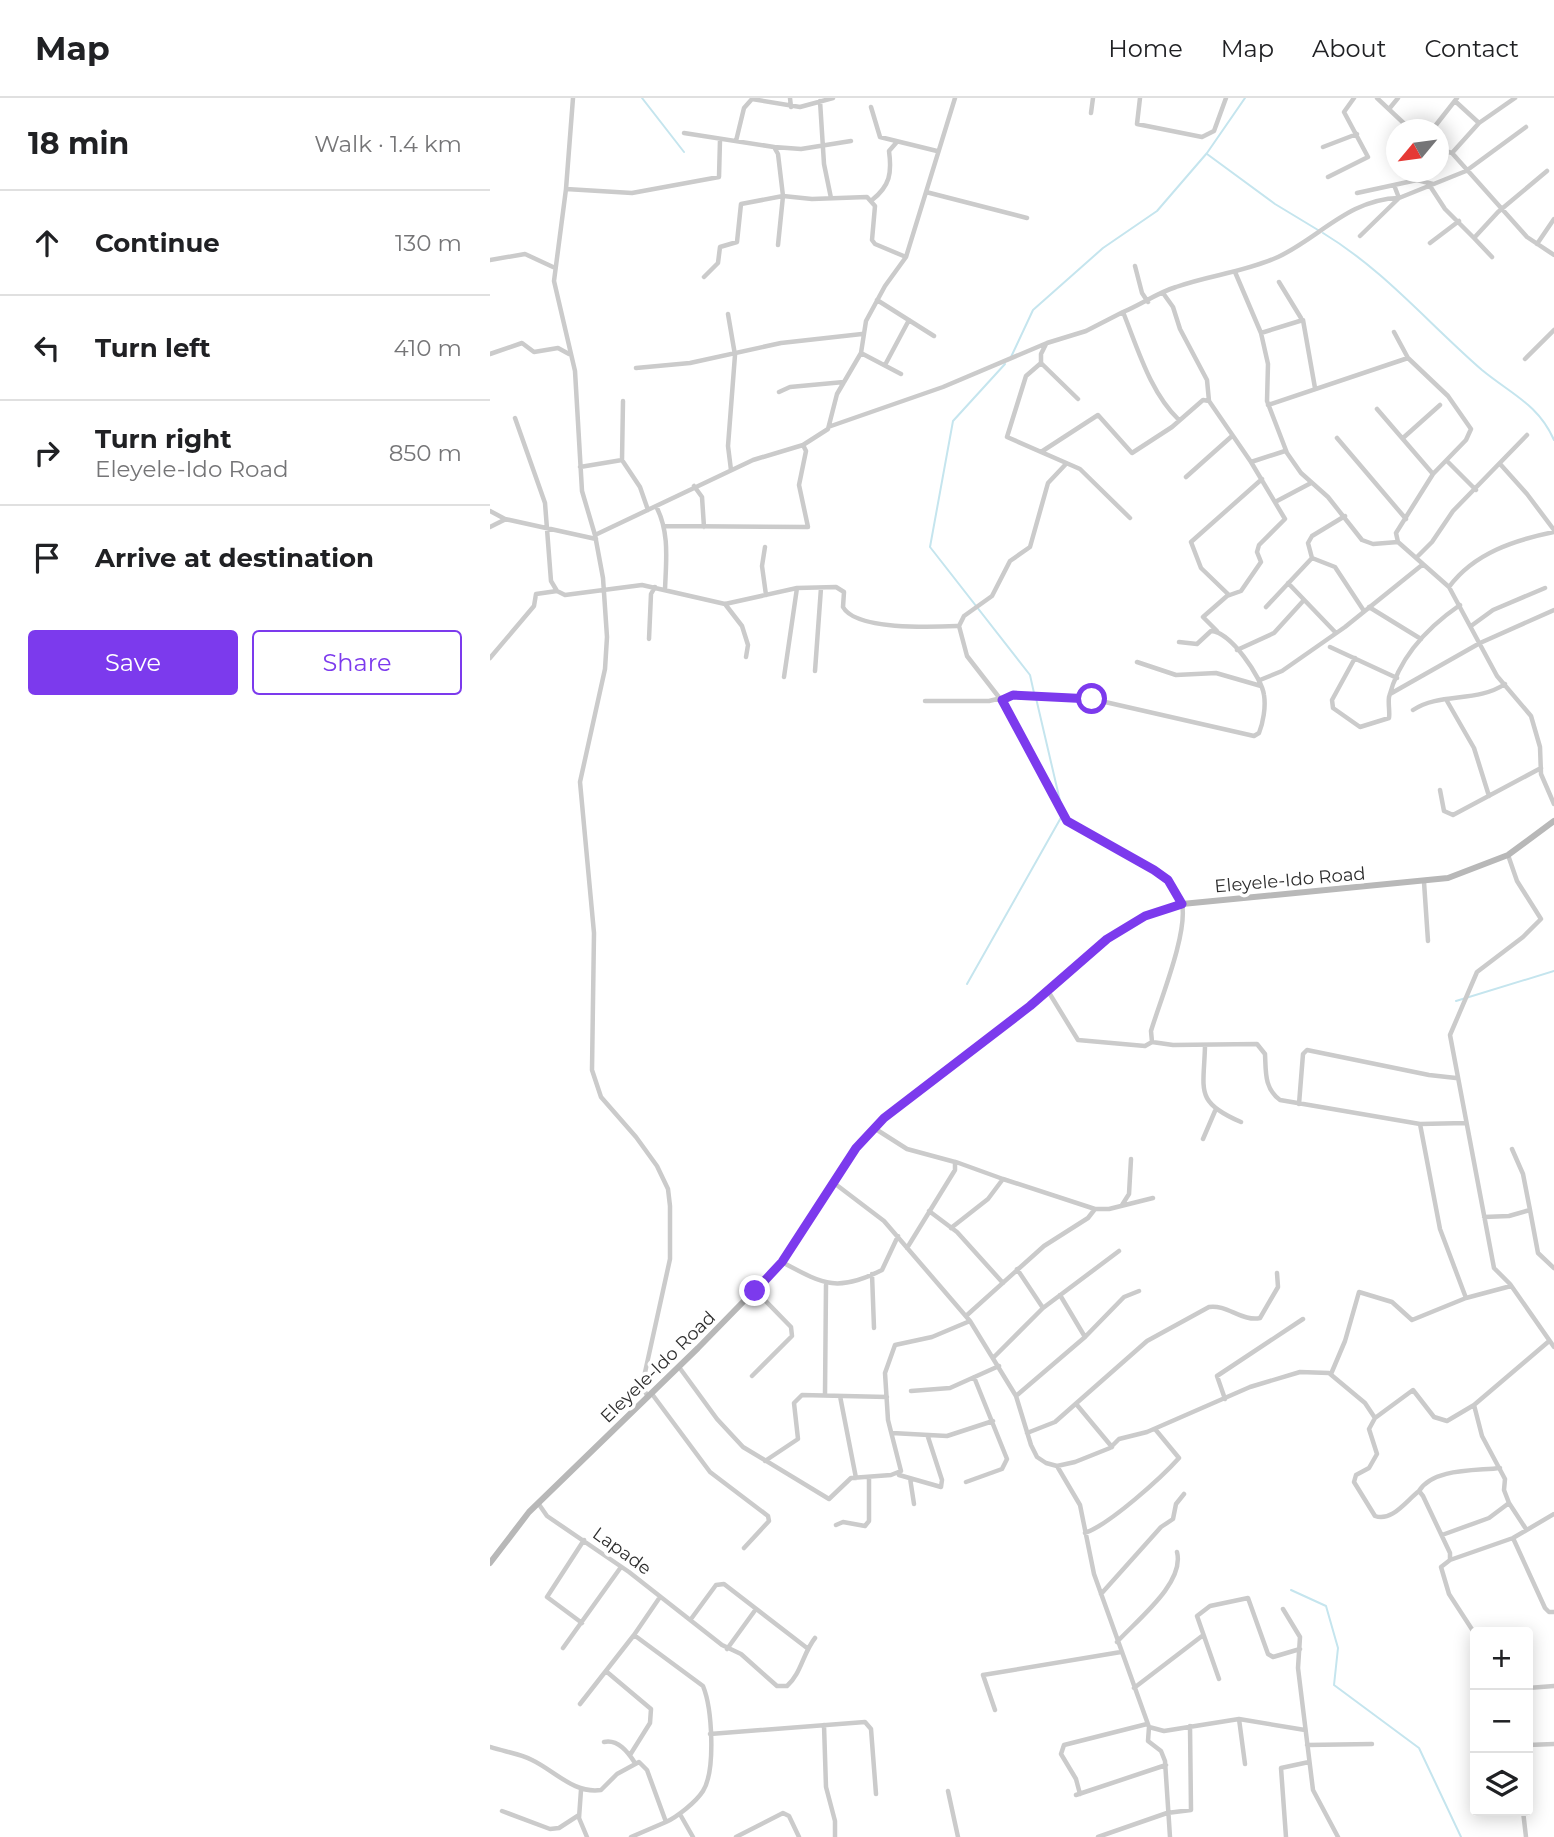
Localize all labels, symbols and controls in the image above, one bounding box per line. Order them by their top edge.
text: Map [35,28,110,68]
text: Home [1108,34,1183,63]
text: Map [1221,34,1274,63]
text: About [1312,34,1386,63]
text: Contact [1424,34,1519,63]
north arrow [1386,119,1449,182]
text: 18 min [28,125,129,162]
text: Walk · 1.4 km [314,130,462,158]
icon: ahead [28,224,66,262]
text: Continue [95,227,220,259]
text: 130 m [395,229,462,257]
icon: left [28,329,66,367]
text: Turn left [95,332,211,364]
text: 410 m [393,334,462,362]
text: Turn right [95,423,231,455]
icon: right [28,434,66,472]
text: 850 m [389,439,462,467]
text: Eleyele-Ido Road [95,455,289,483]
icon: arrive [28,539,66,577]
text: Arrive at destination [95,542,374,574]
button: Save [28,630,238,695]
button: Share [252,630,462,695]
route start [1076,683,1107,714]
street label: Eleyele-Ido Road [1214,862,1366,898]
route end [739,1275,770,1306]
street label: Eleyele-Ido Road [596,1306,720,1428]
street label: Lapade [588,1522,656,1580]
map controls [1470,1627,1533,1816]
button: + [1470,1627,1533,1690]
button: − [1470,1690,1533,1753]
button: layers [1470,1753,1533,1816]

